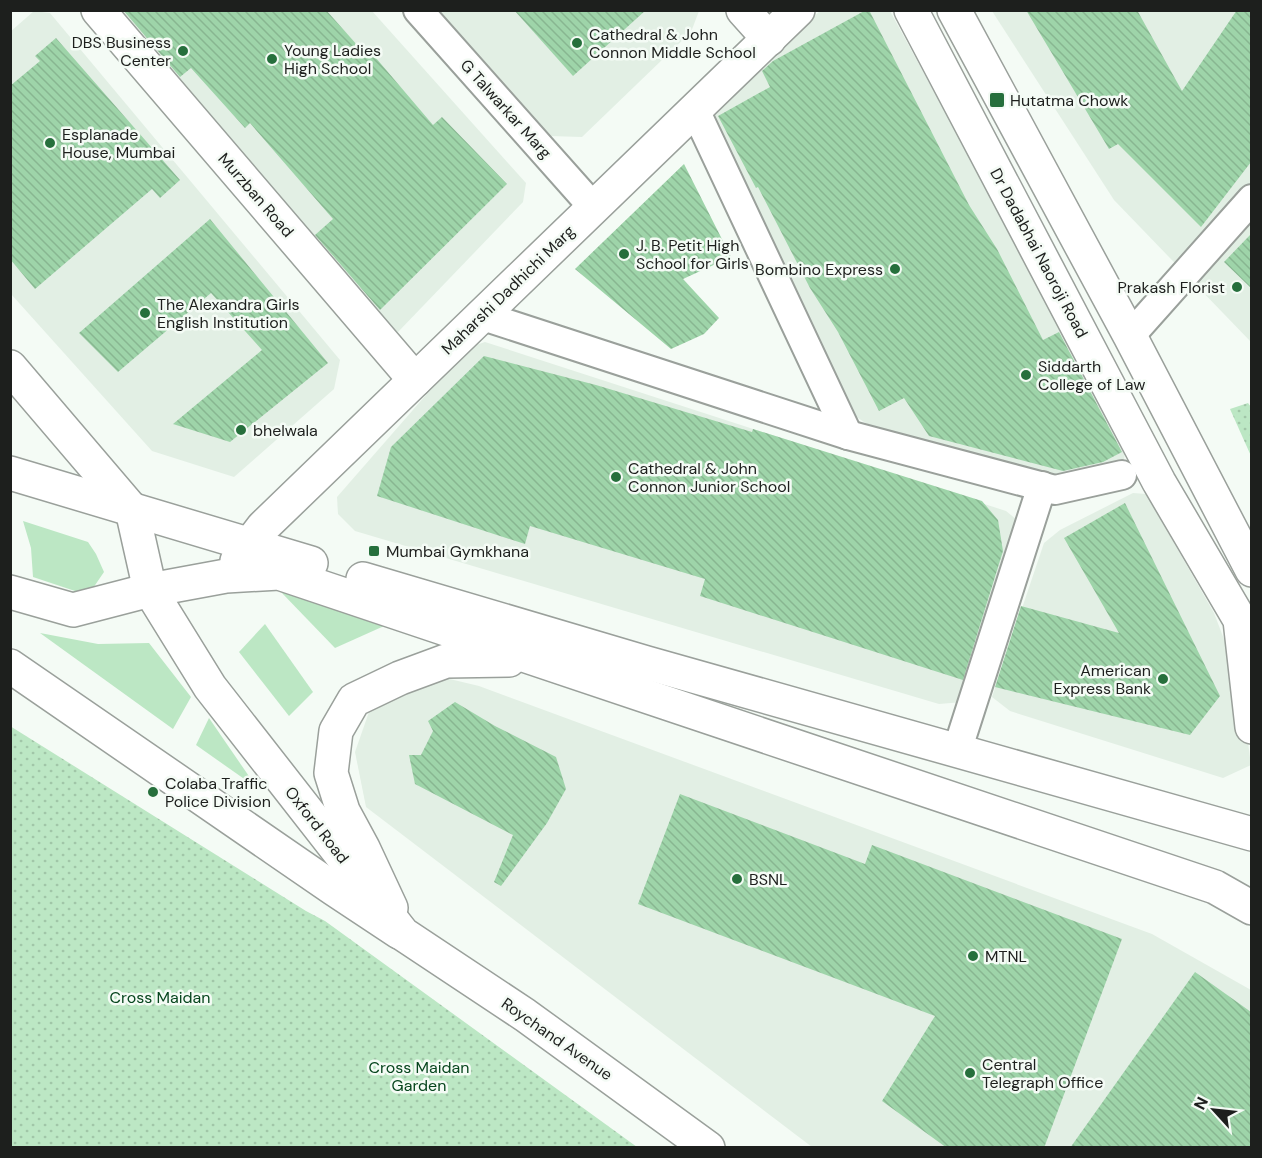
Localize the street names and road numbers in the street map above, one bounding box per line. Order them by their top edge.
street label: G Talwarkar Marg [456,55,556,163]
street label: Murzban Road [214,148,298,242]
street label: Dr Dadabhai Naoroji Road [985,165,1093,341]
street label: Maharshi Dadhichi Marg [437,221,579,359]
street label: Oxford Road [280,782,354,868]
street label: Roychand Avenue [497,993,617,1085]

